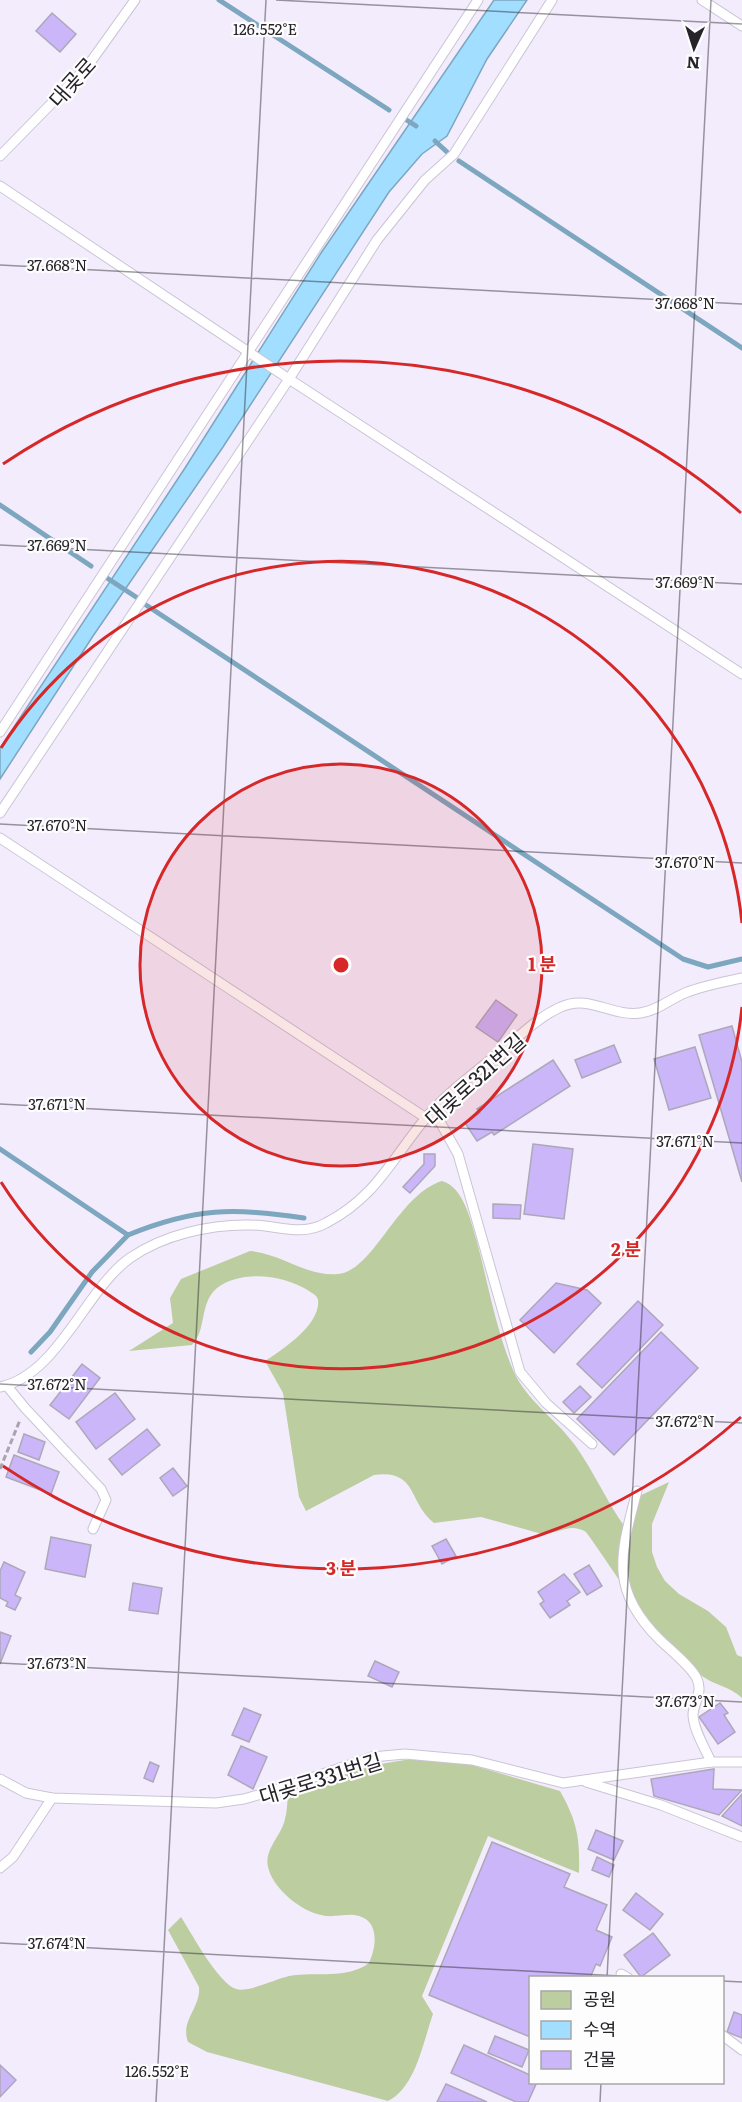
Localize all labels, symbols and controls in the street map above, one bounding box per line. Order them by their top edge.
text: 126.552°E [233,17,297,40]
north arrow [664,18,724,78]
street label: 대곶로 [40,49,102,113]
text: N [686,52,701,76]
text: 37.668°N [27,253,87,276]
text: 37.668°N [655,291,715,314]
text: 37.669°N [27,533,87,556]
text: 37.669°N [655,570,715,593]
text: 37.670°N [27,813,87,836]
text: 37.670°N [655,850,715,873]
text: 1 분 [528,950,556,977]
centre of rings [331,955,351,975]
street label: 대곶로321번길 [417,1024,531,1132]
text: 37.671°N [28,1092,86,1115]
text: 37.671°N [656,1129,714,1152]
text: 2 분 [611,1235,641,1262]
text: 37.672°N [27,1372,87,1395]
text: 37.672°N [655,1409,715,1432]
text: 3 분 [326,1554,357,1581]
text: 37.673°N [27,1651,87,1674]
text: 37.673°N [655,1689,715,1712]
street label: 대곶로331번길 [255,1744,385,1810]
text: 37.674°N [28,1931,86,1954]
legend [529,1976,724,2084]
text: 공원 [583,1985,616,2012]
text: 수역 [583,2015,616,2042]
text: 건물 [583,2045,616,2072]
text: 126.552°E [125,2059,189,2082]

